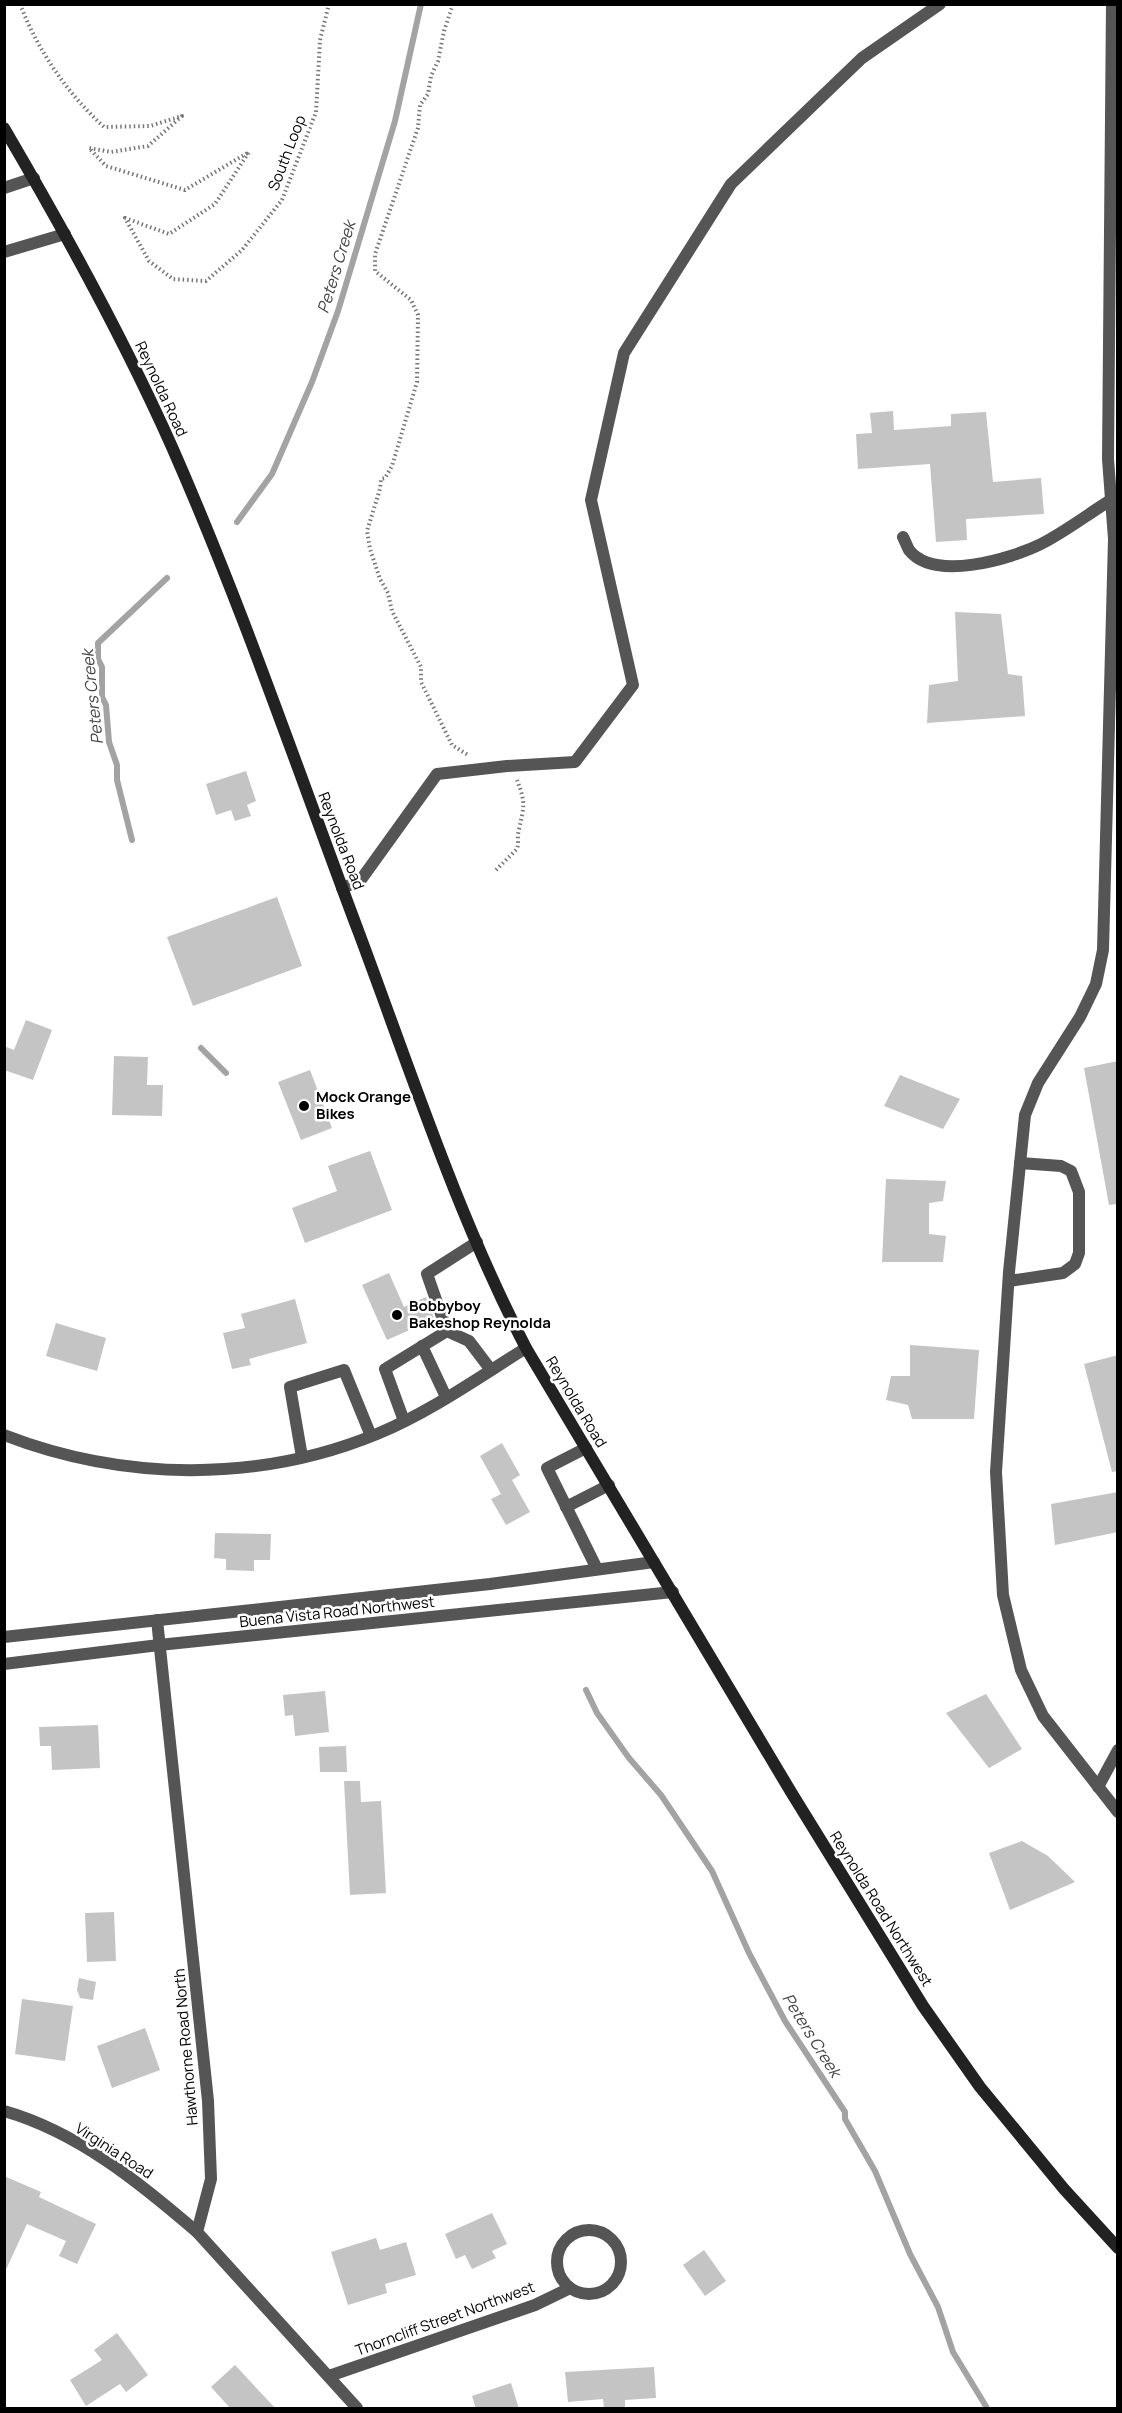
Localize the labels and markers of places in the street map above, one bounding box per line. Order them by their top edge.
place label: Mock Orange Bikes [316,1086,411,1124]
marker: Mock Orange Bikes [297,1099,311,1113]
place label: Bobbyboy Bakeshop Reynolda [409,1295,551,1333]
marker: Bobbyboy Bakeshop Reynolda [390,1308,404,1322]

